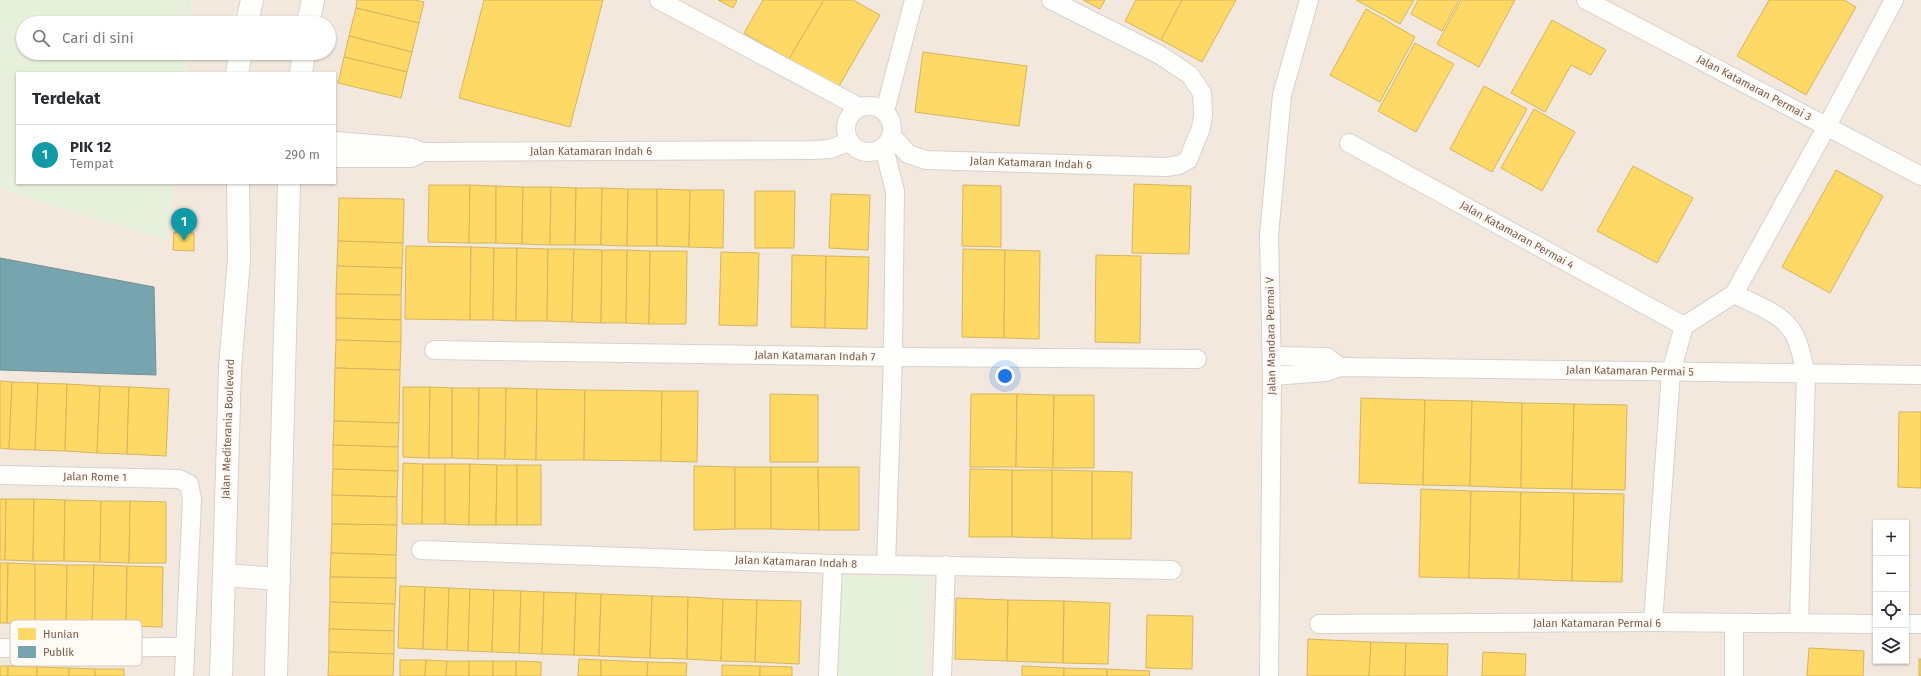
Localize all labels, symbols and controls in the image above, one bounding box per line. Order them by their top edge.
search box [16,16,336,60]
icon: search [30,27,52,49]
text: Cari di sini [62,29,134,47]
street label: Jalan Katamaran Permai 3 [1695,52,1813,124]
text: Terdekat [32,88,101,109]
text: PIK 12 [70,138,111,156]
street label: Jalan Katamaran Indah 6 [530,145,652,158]
text: 1 [42,147,48,162]
text: 290 m [285,147,320,162]
street label: Jalan Katamaran Indah 6 [970,154,1092,172]
text: Tempat [70,156,114,171]
street label: Jalan Katamaran Permai 4 [1458,198,1576,272]
pin: 1 [171,208,197,241]
street label: Jalan Mandara Permai V [1263,276,1279,395]
street label: Jalan Katamaran Indah 7 [754,348,876,364]
street label: Jalan Mediterania Boulevard [219,359,237,499]
street label: Jalan Katamaran Permai 5 [1566,363,1695,379]
your location [995,366,1015,386]
street label: Jalan Rome 1 [63,470,127,484]
map controls [1873,520,1909,664]
button: + [1873,520,1909,556]
street label: Jalan Katamaran Indah 8 [735,553,857,571]
button: − [1873,556,1909,592]
button: locate [1873,592,1909,628]
street label: Jalan Katamaran Permai 6 [1533,617,1661,630]
legend [10,620,142,666]
text: Hunian [43,628,79,641]
button: layers [1873,628,1909,664]
text: Publik [43,646,74,659]

